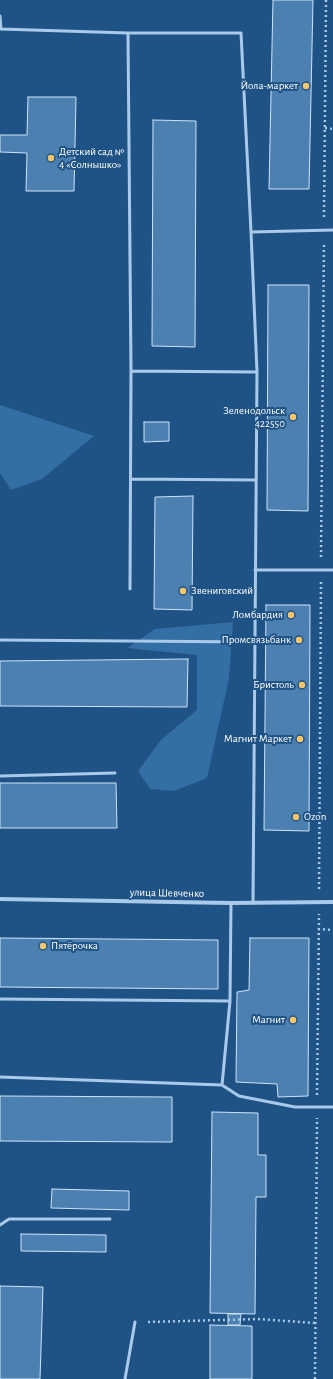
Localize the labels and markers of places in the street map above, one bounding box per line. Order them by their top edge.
place label: Йола-маркет [241,79,298,93]
marker: Йола-маркет [301,81,311,91]
place label: Детский сад № 4 «Солнышко» [59,145,124,171]
marker: Детский сад № 4 «Солнышко» [46,153,56,163]
place label: Зеленодольск 422550 [223,404,285,430]
marker: Зеленодольск 422550 [288,412,298,422]
place label: Звениговский [191,584,253,598]
marker: Звениговский [178,586,188,596]
place label: Ломбардия [233,608,283,622]
marker: Ломбардия [286,610,296,620]
place label: Промсвязьбанк [221,633,291,647]
marker: Промсвязьбанк [294,635,304,645]
place label: Бристоль [253,678,294,692]
marker: Бристоль [297,680,307,690]
place label: Магнит Маркет [224,732,292,746]
marker: Магнит Маркет [295,734,305,744]
place label: Ozon [304,810,326,824]
marker: Ozon [291,812,301,822]
place label: Пятёрочка [51,939,98,953]
marker: Пятёрочка [38,941,48,951]
place label: Магнит [252,1013,285,1027]
marker: Магнит [288,1015,298,1025]

